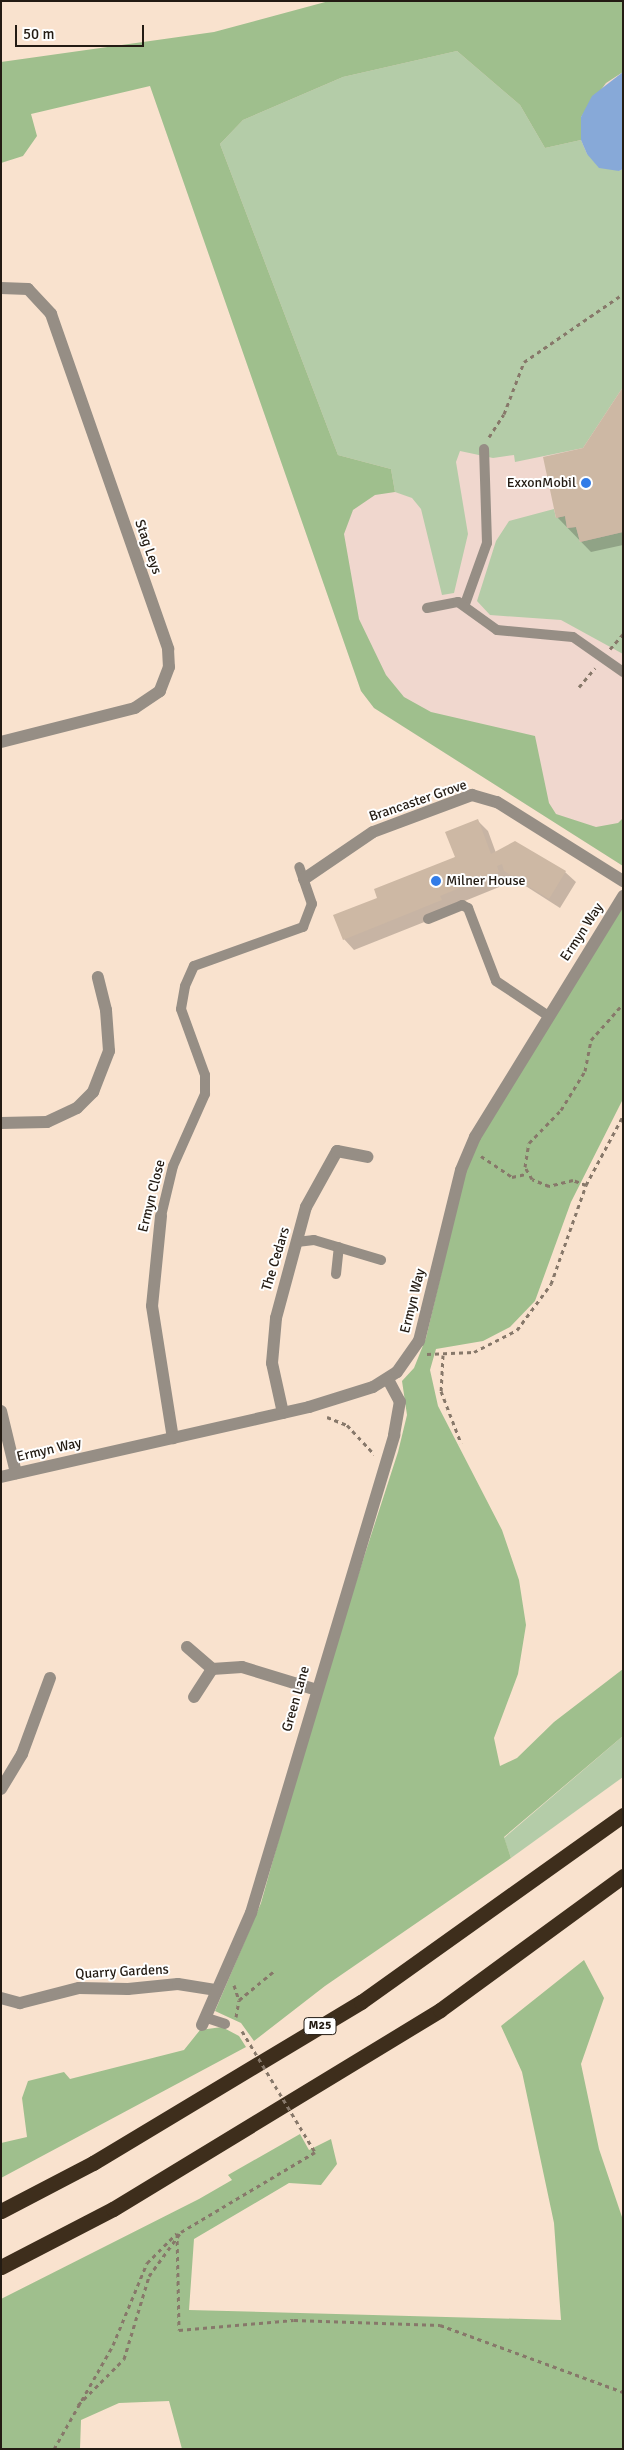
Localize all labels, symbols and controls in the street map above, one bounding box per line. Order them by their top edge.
scale bar [18,15,146,47]
text: 50 m [23,25,54,43]
place label: ExxonMobil [507,475,576,491]
marker: ExxonMobil [580,477,592,489]
street label: Stag Leys [131,517,165,577]
street label: Brancaster Grove [367,776,469,826]
place label: Milner House [446,873,526,889]
marker: Milner House [430,875,442,887]
street label: Ermyn Way [557,900,607,964]
street label: Ermyn Close [135,1158,169,1234]
street label: The Cedars [258,1225,294,1293]
street label: Ermyn Way [397,1267,429,1335]
street label: Ermyn Way [15,1434,83,1466]
street label: Green Lane [279,1664,313,1734]
street label: Quarry Gardens [75,1961,169,1983]
road number: M25 [302,2016,338,2035]

